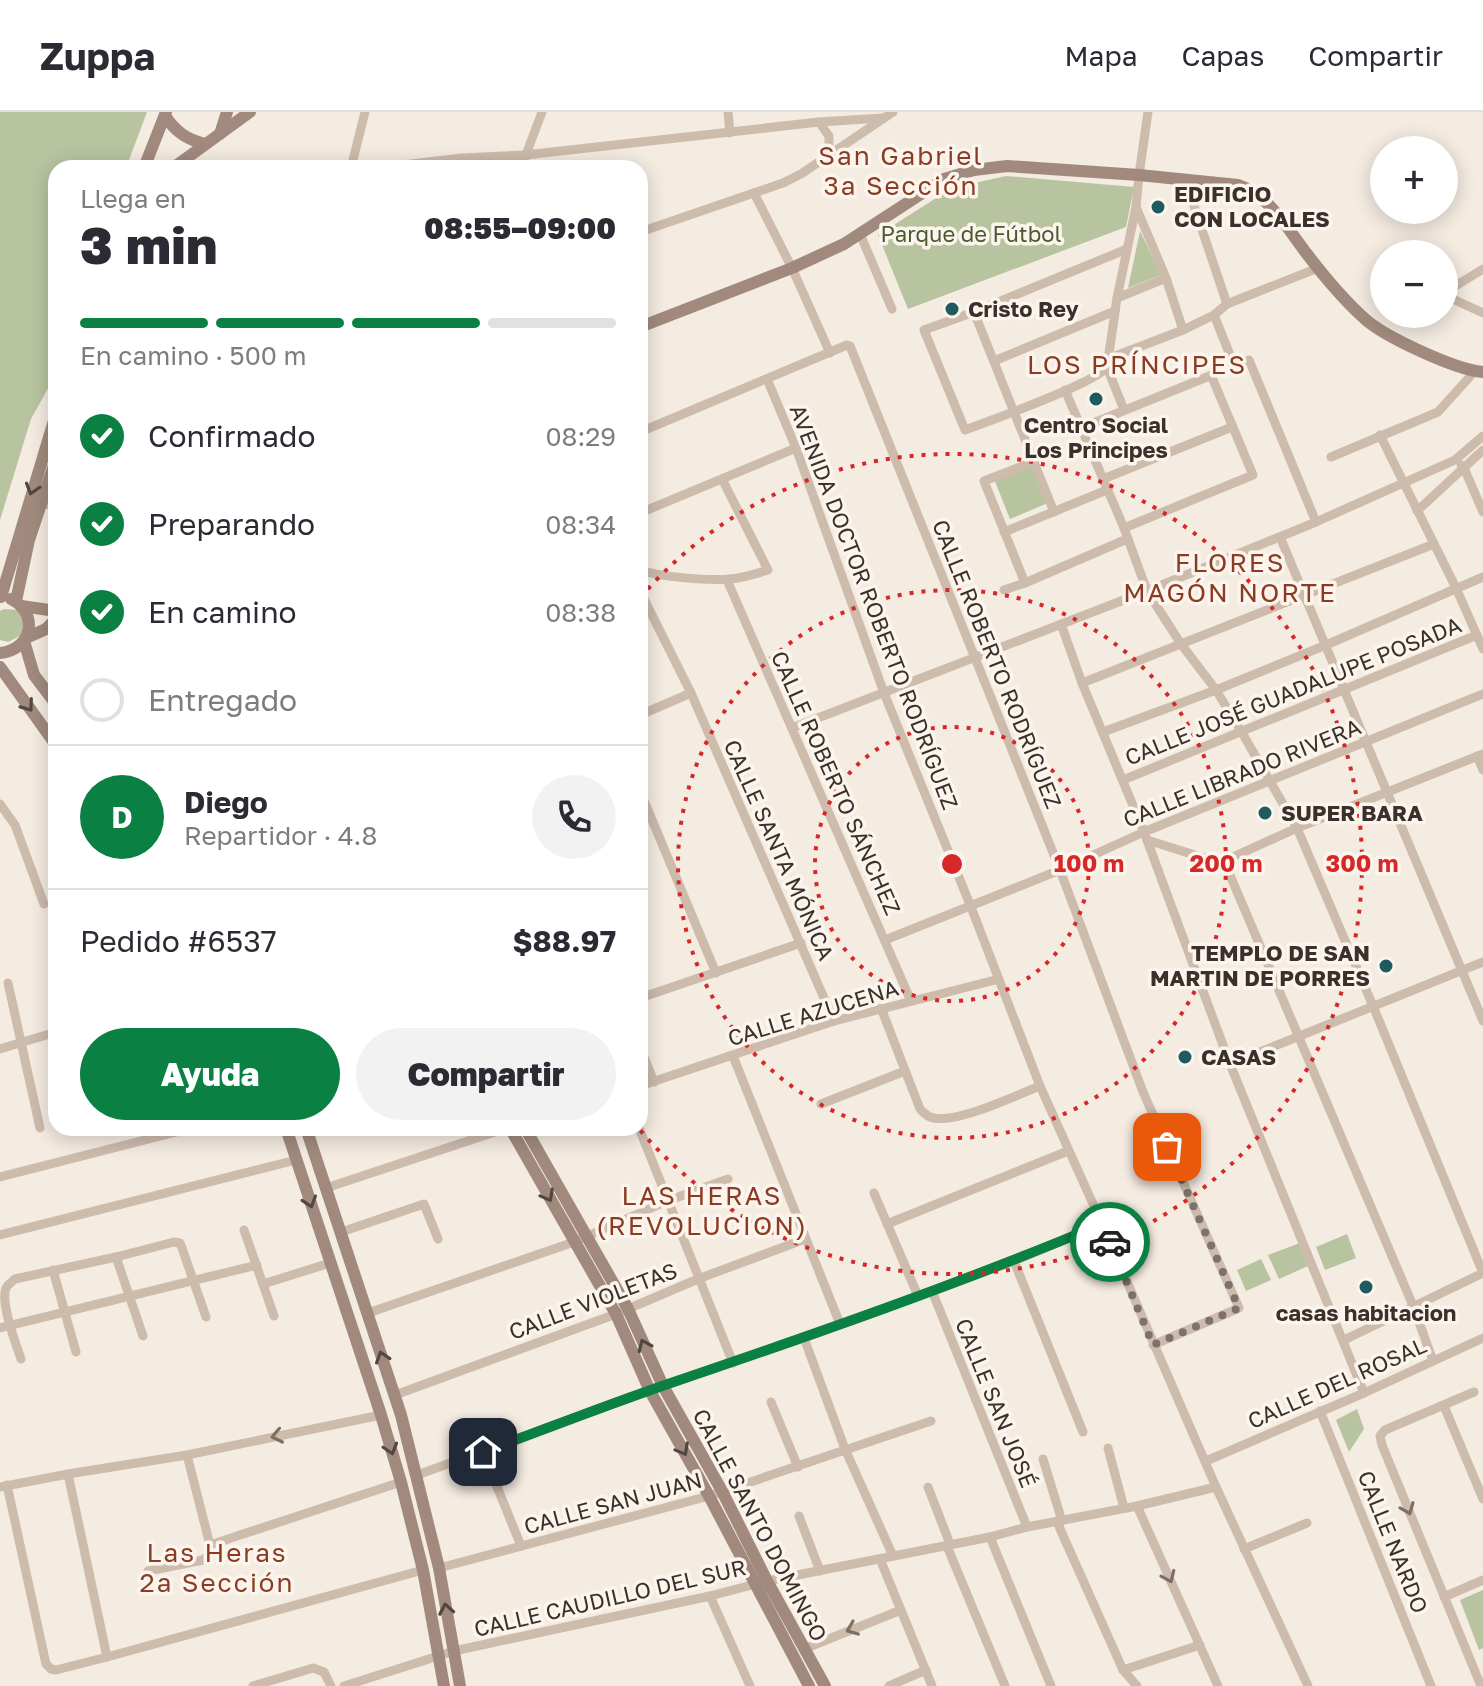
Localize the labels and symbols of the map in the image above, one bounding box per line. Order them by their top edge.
district label: San Gabriel 3ª Sección [818,140,984,201]
place label: EDIFICIO CON LOCALES [1174,180,1330,232]
marker: EDIFICIO CON LOCALES [1149,198,1167,216]
park label: Parque de Fútbol [881,220,1061,247]
place label: Cristo Rey [968,295,1079,322]
marker: Cristo Rey [943,300,961,318]
district label: LOS PRÍNCIPES [1027,349,1247,380]
marker: Centro Social Los Principes [1087,390,1105,408]
street label: AVENIDA DOCTOR ROBERTO RODRÍGUEZ [785,400,964,813]
place label: Centro Social Los Principes [1024,411,1168,463]
one-way arrow [26,481,42,495]
street label: CALLE ROBERTO RODRÍGUEZ [927,515,1068,812]
district label: FLORES MAGÓN NORTE [1123,547,1337,608]
street label: CALLE JOSÉ GUADALUPE POSADA [1121,610,1465,771]
street label: CALLE ROBERTO SÁNCHEZ [766,647,907,919]
one-way arrow [18,698,32,712]
street label: CALLE LIBRADO RIVERA [1119,712,1365,833]
street label: CALLE SANTA MÓNICA [719,735,840,965]
place label: SUPER BARA [1281,799,1423,826]
marker: SUPER BARA [1256,804,1274,822]
text: 100 m [1054,848,1124,877]
text: 200 m [1190,848,1262,877]
text: 300 m [1326,848,1398,877]
centre of rings [938,850,966,878]
place label: TEMPLO DE SAN MARTIN DE PORRES [1150,939,1370,991]
marker: TEMPLO DE SAN MARTIN DE PORRES [1377,957,1395,975]
street label: CALLE AZUCENA [724,974,902,1051]
place label: CASAS [1201,1043,1276,1070]
marker: CASAS [1176,1048,1194,1066]
pin [1133,1113,1201,1181]
district label: LAS HERAS (REVOLUCION) [596,1180,808,1241]
one-way arrow [538,1187,554,1202]
one-way arrow [301,1195,317,1209]
courier [1070,1202,1150,1282]
street label: CALLE VIOLETAS [505,1256,681,1345]
marker: casas habitacion [1357,1278,1375,1296]
place label: casas habitacion [1276,1299,1456,1326]
street label: CALLE SAN JOSÉ [950,1314,1043,1491]
street label: CALLE DEL ROSAL [1243,1331,1431,1434]
one-way arrow [638,1339,654,1353]
one-way arrow [376,1351,392,1365]
street label: CALLE SANTO DOMINGO [688,1404,833,1646]
pin [449,1418,517,1486]
one-way arrow [271,1427,284,1444]
one-way arrow [673,1441,689,1456]
one-way arrow [382,1442,398,1456]
street label: CALLE SAN JUAN [521,1466,705,1539]
street label: CALLE NARDO [1353,1467,1434,1617]
one-way arrow [1398,1501,1415,1515]
district label: Las Heras 2ª Sección [140,1537,294,1598]
street label: CALLE CAUDILLO DEL SUR [471,1553,748,1642]
one-way arrow [1160,1569,1176,1583]
one-way arrow [439,1602,456,1616]
one-way arrow [846,1620,860,1636]

